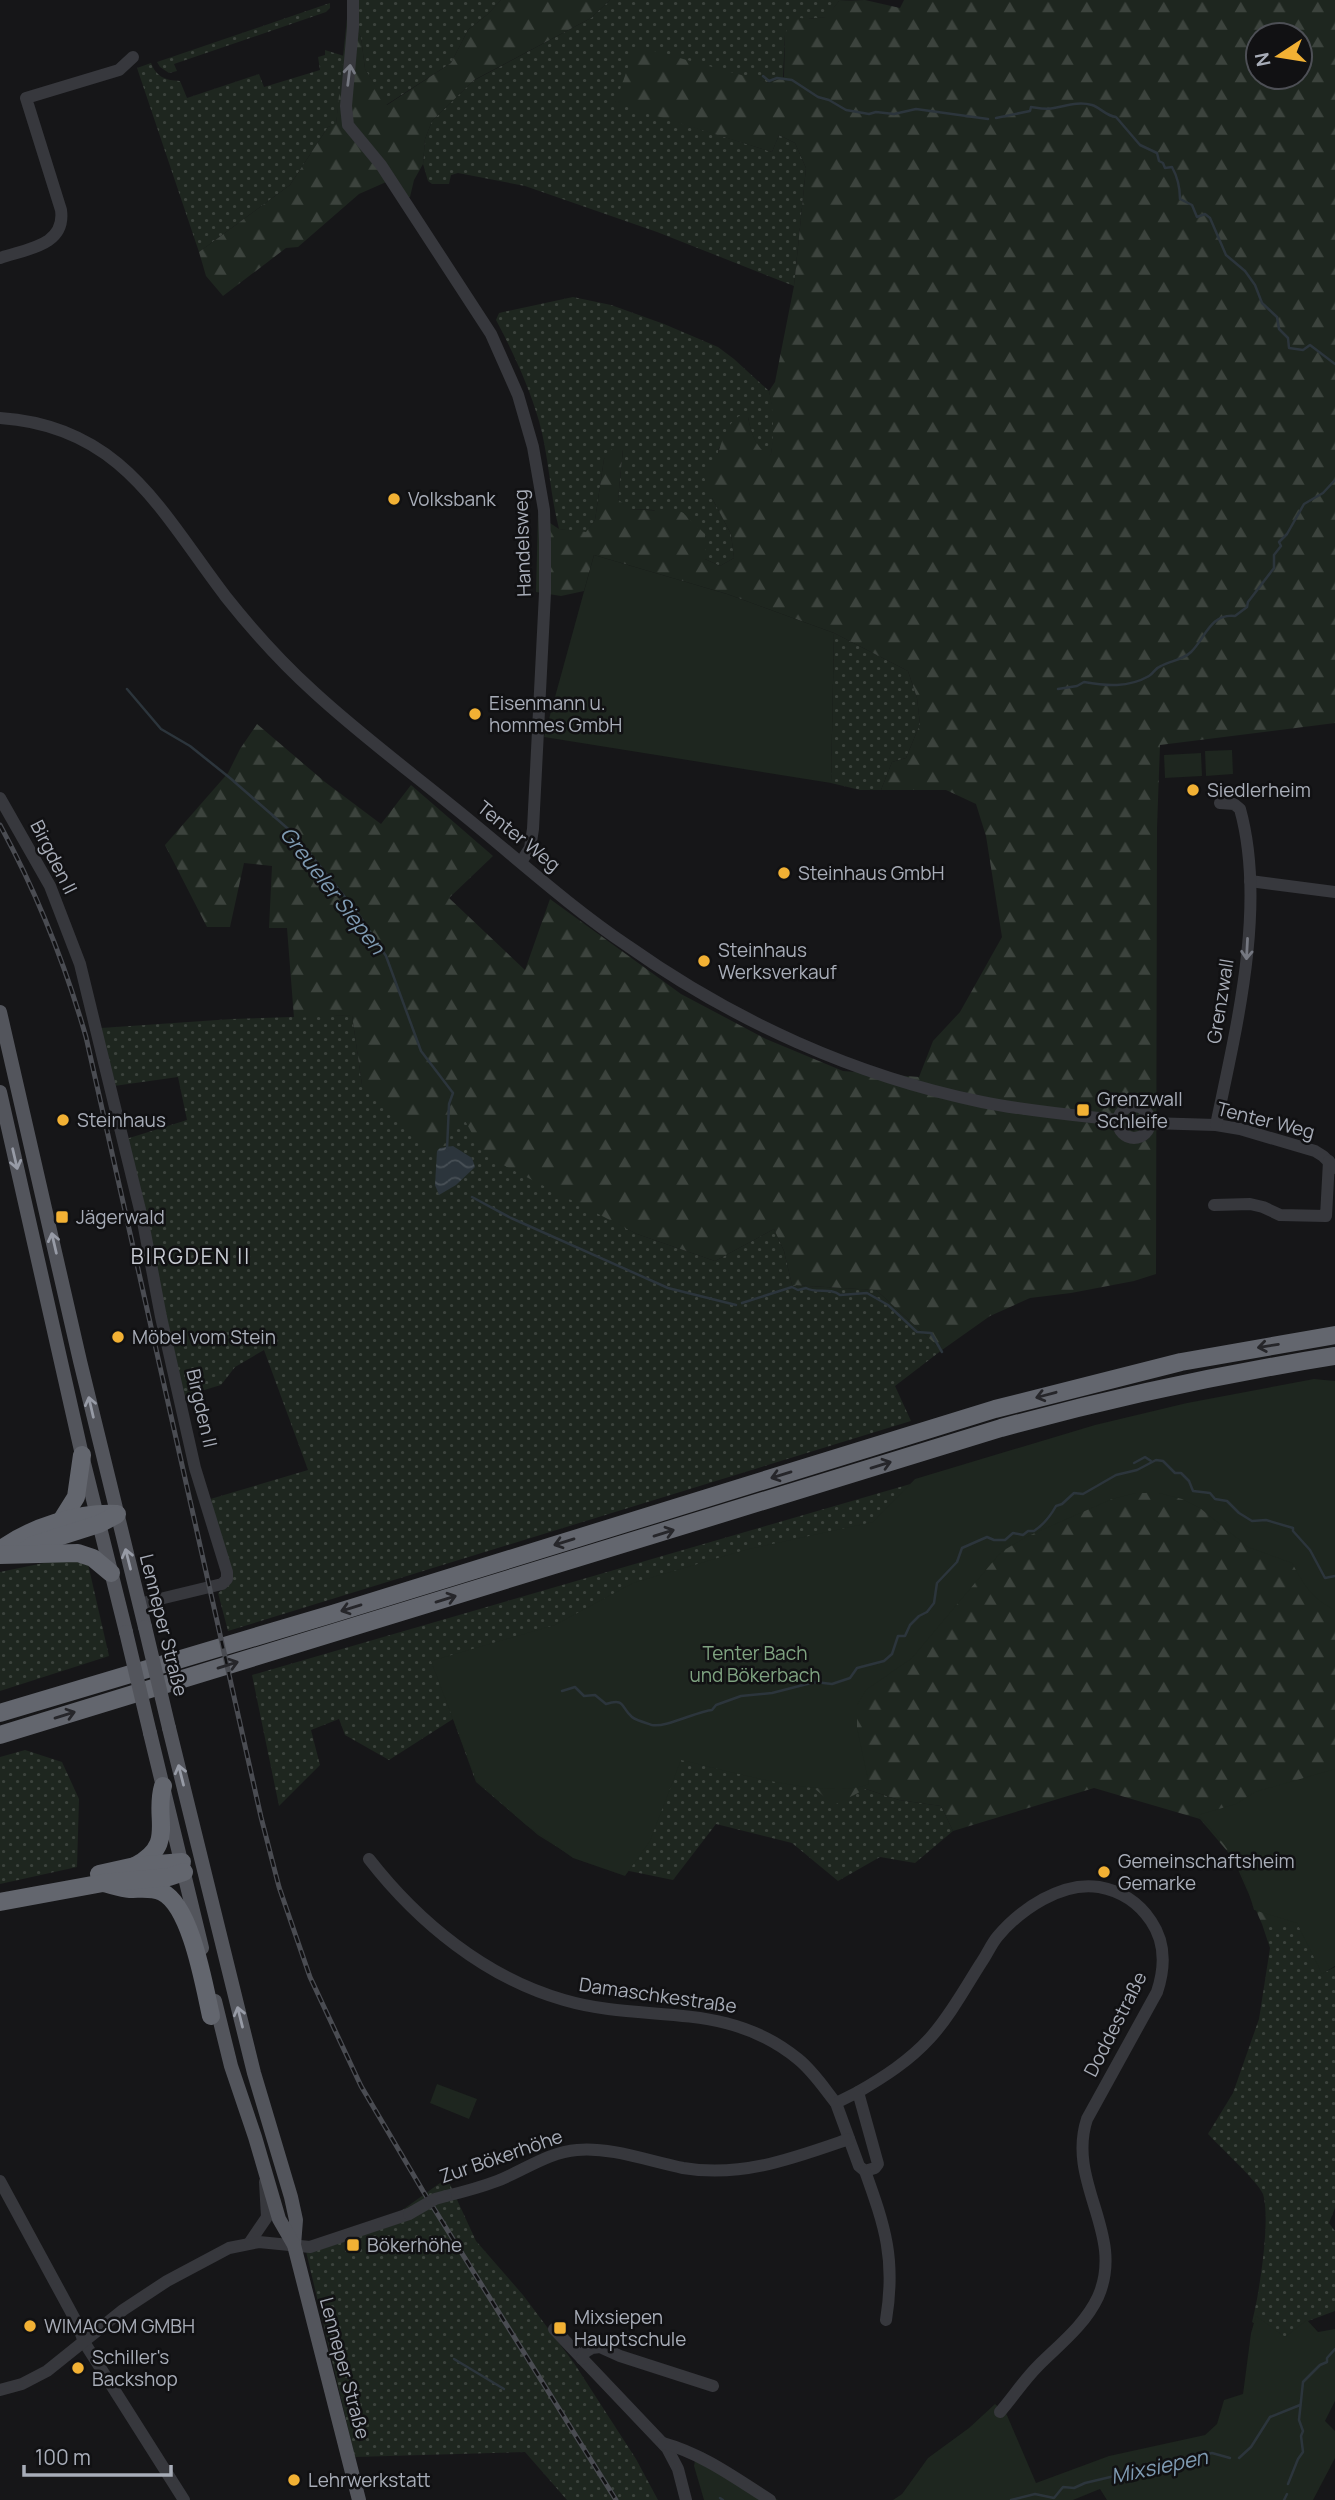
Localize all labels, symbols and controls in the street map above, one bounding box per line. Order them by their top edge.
north arrow [1244,21,1314,91]
text: N [1248,50,1277,69]
one-way arrow [343,64,356,87]
place label: Volksbank [408,486,496,512]
street label: Handelsweg [507,489,537,597]
marker: Volksbank [386,491,402,507]
place label: Eisenmann u. hommes GmbH [489,690,622,738]
marker: Eisenmann u. hommes GmbH [467,706,483,722]
place label: Siedlerheim [1207,777,1311,803]
marker: Siedlerheim [1185,782,1201,798]
street label: Tenter Weg [472,794,566,878]
street label: Birgden II [24,816,84,898]
water label: Greueler Siepen [274,820,393,961]
place label: Steinhaus GmbH [798,860,944,886]
marker: Steinhaus GmbH [776,865,792,881]
place label: Steinhaus Werksverkauf [718,937,837,985]
one-way arrow [1240,938,1253,960]
marker: Steinhaus Werksverkauf [696,953,712,969]
street label: Grenzwall [1200,957,1240,1045]
place label: Grenzwall Schleife [1097,1086,1183,1134]
street label: Tenter Weg [1214,1095,1318,1145]
marker: Grenzwall Schleife [1075,1102,1091,1118]
place label: Steinhaus [77,1107,166,1133]
marker: Steinhaus [55,1112,71,1128]
one-way arrow [9,1147,23,1170]
place label: Jägerwald [76,1204,165,1230]
marker: Jägerwald [54,1209,70,1225]
one-way arrow [47,1232,60,1255]
district label: BIRGDEN II [131,1242,251,1270]
place label: Möbel vom Stein [132,1324,276,1350]
marker: Möbel vom Stein [110,1329,126,1345]
one-way arrow [1257,1340,1280,1353]
street label: Birgden II [180,1366,224,1450]
one-way arrow [1035,1390,1057,1403]
one-way arrow [84,1396,97,1419]
one-way arrow [870,1458,892,1471]
one-way arrow [770,1469,792,1482]
one-way arrow [652,1525,674,1538]
one-way arrow [553,1537,575,1550]
one-way arrow [121,1548,134,1571]
street label: Lenneper Straße [134,1551,194,1699]
one-way arrow [435,1591,457,1604]
one-way arrow [340,1602,362,1615]
park label: Tenter Bach und Bökerbach [689,1640,821,1688]
one-way arrow [217,1657,239,1670]
one-way arrow [54,1707,76,1720]
one-way arrow [174,1764,187,1787]
place label: Gemeinschaftsheim Gemarke [1118,1848,1295,1896]
marker: Gemeinschaftsheim Gemarke [1096,1864,1112,1880]
street label: Doddestraße [1077,1967,1153,2081]
street label: Damaschkestraße [577,1971,739,2019]
one-way arrow [233,2006,246,2029]
street label: Zur Bökerhöhe [436,2123,566,2189]
place label: Bökerhöhe [367,2232,462,2258]
marker: Bökerhöhe [345,2237,361,2253]
street label: Lenneper Straße [314,2294,376,2442]
place label: Mixsiepen Hauptschule [574,2304,686,2352]
place label: WIMACOM GMBH [44,2313,195,2339]
marker: WIMACOM GMBH [22,2318,38,2334]
marker: Mixsiepen Hauptschule [552,2320,568,2336]
place label: Schiller's Backshop [92,2344,178,2392]
marker: Schiller's Backshop [70,2360,86,2376]
scale bar [24,2434,172,2478]
water label: Mixsiepen [1108,2442,1212,2490]
text: 100 m [35,2443,91,2471]
place label: Lehrwerkstatt [308,2467,431,2493]
marker: Lehrwerkstatt [286,2472,302,2488]

